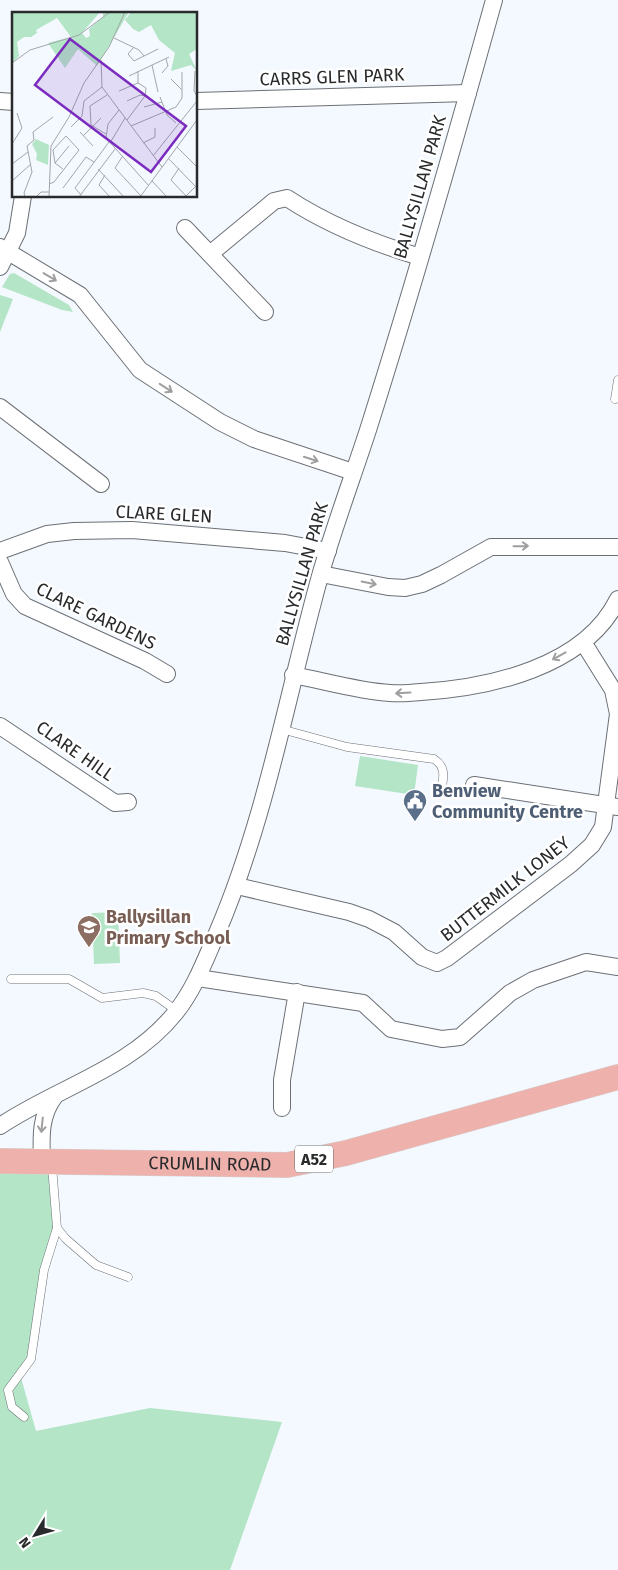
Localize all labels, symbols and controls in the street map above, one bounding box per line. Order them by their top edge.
inset map [12,12,198,198]
street label: CARRS GLEN PARK [259,63,405,91]
street label: BALLYSILLAN PARK [389,112,451,261]
one-way arrow [43,272,57,282]
one-way arrow [159,383,173,393]
one-way arrow [303,454,319,464]
street label: BALLYSILLAN PARK [271,499,333,648]
street label: CLARE GLEN [115,500,213,528]
one-way arrow [513,541,529,551]
street label: CLARE GARDENS [33,577,160,655]
one-way arrow [360,579,376,588]
one-way arrow [553,652,567,662]
one-way arrow [395,688,411,697]
street label: CLARE HILL [32,716,118,786]
place label: Benview Community Centre [432,780,583,823]
public building icon: Benview Community Centre [402,788,428,822]
street label: BUTTERMILK LONEY [436,832,574,946]
place label: Ballysillan Primary School [106,906,231,949]
school or university icon: Ballysillan Primary School [76,914,102,948]
one-way arrow [38,1117,47,1133]
road number: A52 [295,1146,333,1172]
street label: CRUMLIN ROAD [148,1152,272,1176]
north arrow [10,1510,60,1560]
text: N [15,1534,35,1551]

